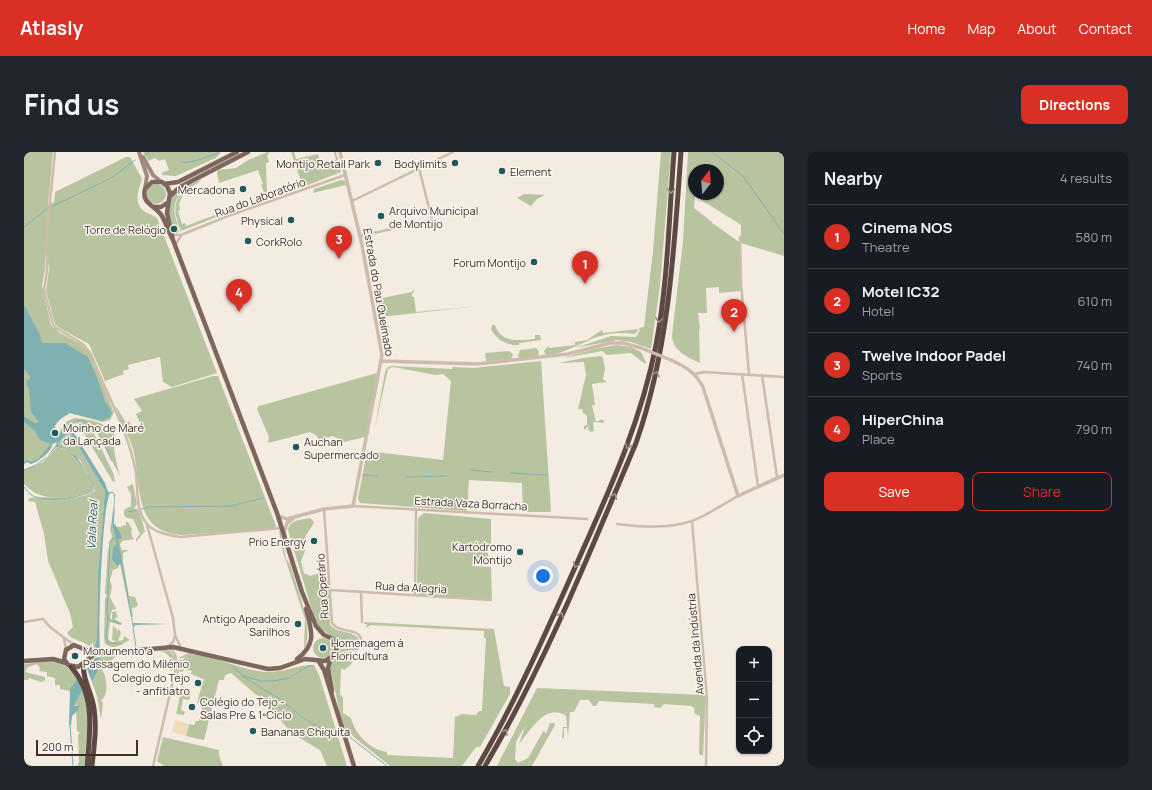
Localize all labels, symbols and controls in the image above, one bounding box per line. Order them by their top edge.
text: Atlasly [20,15,83,41]
text: Home [908,19,945,38]
text: Map [967,19,995,38]
text: About [1017,19,1057,38]
text: Contact [1079,19,1132,38]
text: Find us [24,85,119,123]
button: Directions [1021,85,1128,124]
place label: Montijo Retail Park [276,156,371,171]
place label: Bodylimits [394,156,447,171]
marker: Montijo Retail Park [373,158,383,168]
marker: Bodylimits [450,158,460,168]
place label: Element [510,164,552,179]
north arrow [688,164,724,200]
marker: Element [497,166,507,176]
text: Nearby [824,167,882,190]
text: 4 results [1060,169,1112,187]
street label: Rua do Laboratório [213,173,308,220]
place label: Mercadona [178,182,235,197]
marker: Mercadona [238,184,248,194]
one-way arrow [667,188,676,194]
place label: Arquivo Municipal de Montijo [389,203,478,231]
marker: Arquivo Municipal de Montijo [376,211,386,221]
place label: Physical [241,213,283,228]
marker: Physical [286,215,296,225]
text: Cinema NOS [862,217,952,238]
place label: Torre de Relógio [84,222,166,237]
marker: Torre de Relógio [169,224,179,234]
pin: 3 [326,226,352,259]
street label: Estrada do Pau Queimado [360,227,398,358]
text: 1 [834,228,840,246]
text: 580 m [1075,228,1112,246]
place label: CorkRolo [256,234,303,249]
marker: CorkRolo [243,236,253,246]
text: Theatre [862,238,910,256]
pin: 1 [572,251,598,284]
place label: Forum Montijo [454,255,526,270]
marker: Forum Montijo [529,257,539,267]
pin: 4 [226,279,252,312]
text: Motel IC32 [862,281,939,302]
text: 2 [833,292,841,310]
text: 610 m [1078,292,1112,310]
pin: 2 [721,299,747,332]
text: Hotel [862,302,894,320]
one-way arrow [655,317,664,323]
text: Twelve Indoor Padel [862,345,1006,366]
text: 3 [833,356,841,374]
text: 740 m [1077,356,1112,374]
text: Sports [862,366,902,384]
one-way arrow [652,370,660,377]
text: HiperChina [862,409,944,430]
place label: Moinho de Maré da Lançada [63,420,145,448]
text: 4 [833,420,841,438]
text: 790 m [1076,420,1112,438]
marker: Moinho de Maré da Lançada [50,428,60,438]
text: Place [862,430,895,448]
place label: Auchan Supermercado [304,434,379,462]
marker: Auchan Supermercado [291,442,301,452]
one-way arrow [624,442,632,449]
button: Save [824,472,964,511]
button: Share [972,472,1112,511]
street label: Estrada Vaza Borracha [414,493,528,513]
one-way arrow [609,493,617,500]
water label: Vala Real [82,498,102,550]
place label: Prio Energy [249,534,306,549]
marker: Prio Energy [309,536,319,546]
place label: Kartódromo Montijo [452,539,512,567]
marker: Kartódromo Montijo [515,547,525,557]
street label: Rua Operário [312,552,332,619]
one-way arrow [572,562,580,569]
your location [533,566,553,586]
street label: Rua da Alegria [375,578,447,596]
street label: Avenida da Indústria [683,593,707,695]
place label: Antigo Apeadeiro Sarilhos [203,611,290,639]
one-way arrow [556,612,564,619]
marker: Antigo Apeadeiro Sarilhos [293,619,303,629]
place label: Homenagem à Floricultura [331,635,404,663]
place label: Monumento à Passagem do Milénio [83,643,189,671]
marker: Homenagem à Floricultura [318,643,328,653]
map controls [736,646,772,754]
button: + [736,646,772,682]
marker: Monumento à Passagem do Milénio [70,651,80,661]
place label: Colegio do Tejo - anfitiatro [112,670,190,698]
marker: Colegio do Tejo - anfitiatro [193,678,203,688]
button: − [736,682,772,718]
place label: Colégio do Tejo - Salas Pre & 1ºCiclo [200,694,292,722]
marker: Colégio do Tejo - Salas Pre & 1ºCiclo [187,702,197,712]
button: locate [736,718,772,754]
place label: Bananas Chiquita [261,724,350,739]
marker: Bananas Chiquita [248,726,258,736]
one-way arrow [501,729,508,736]
scale bar [36,738,138,757]
text: 200 m [42,739,73,754]

